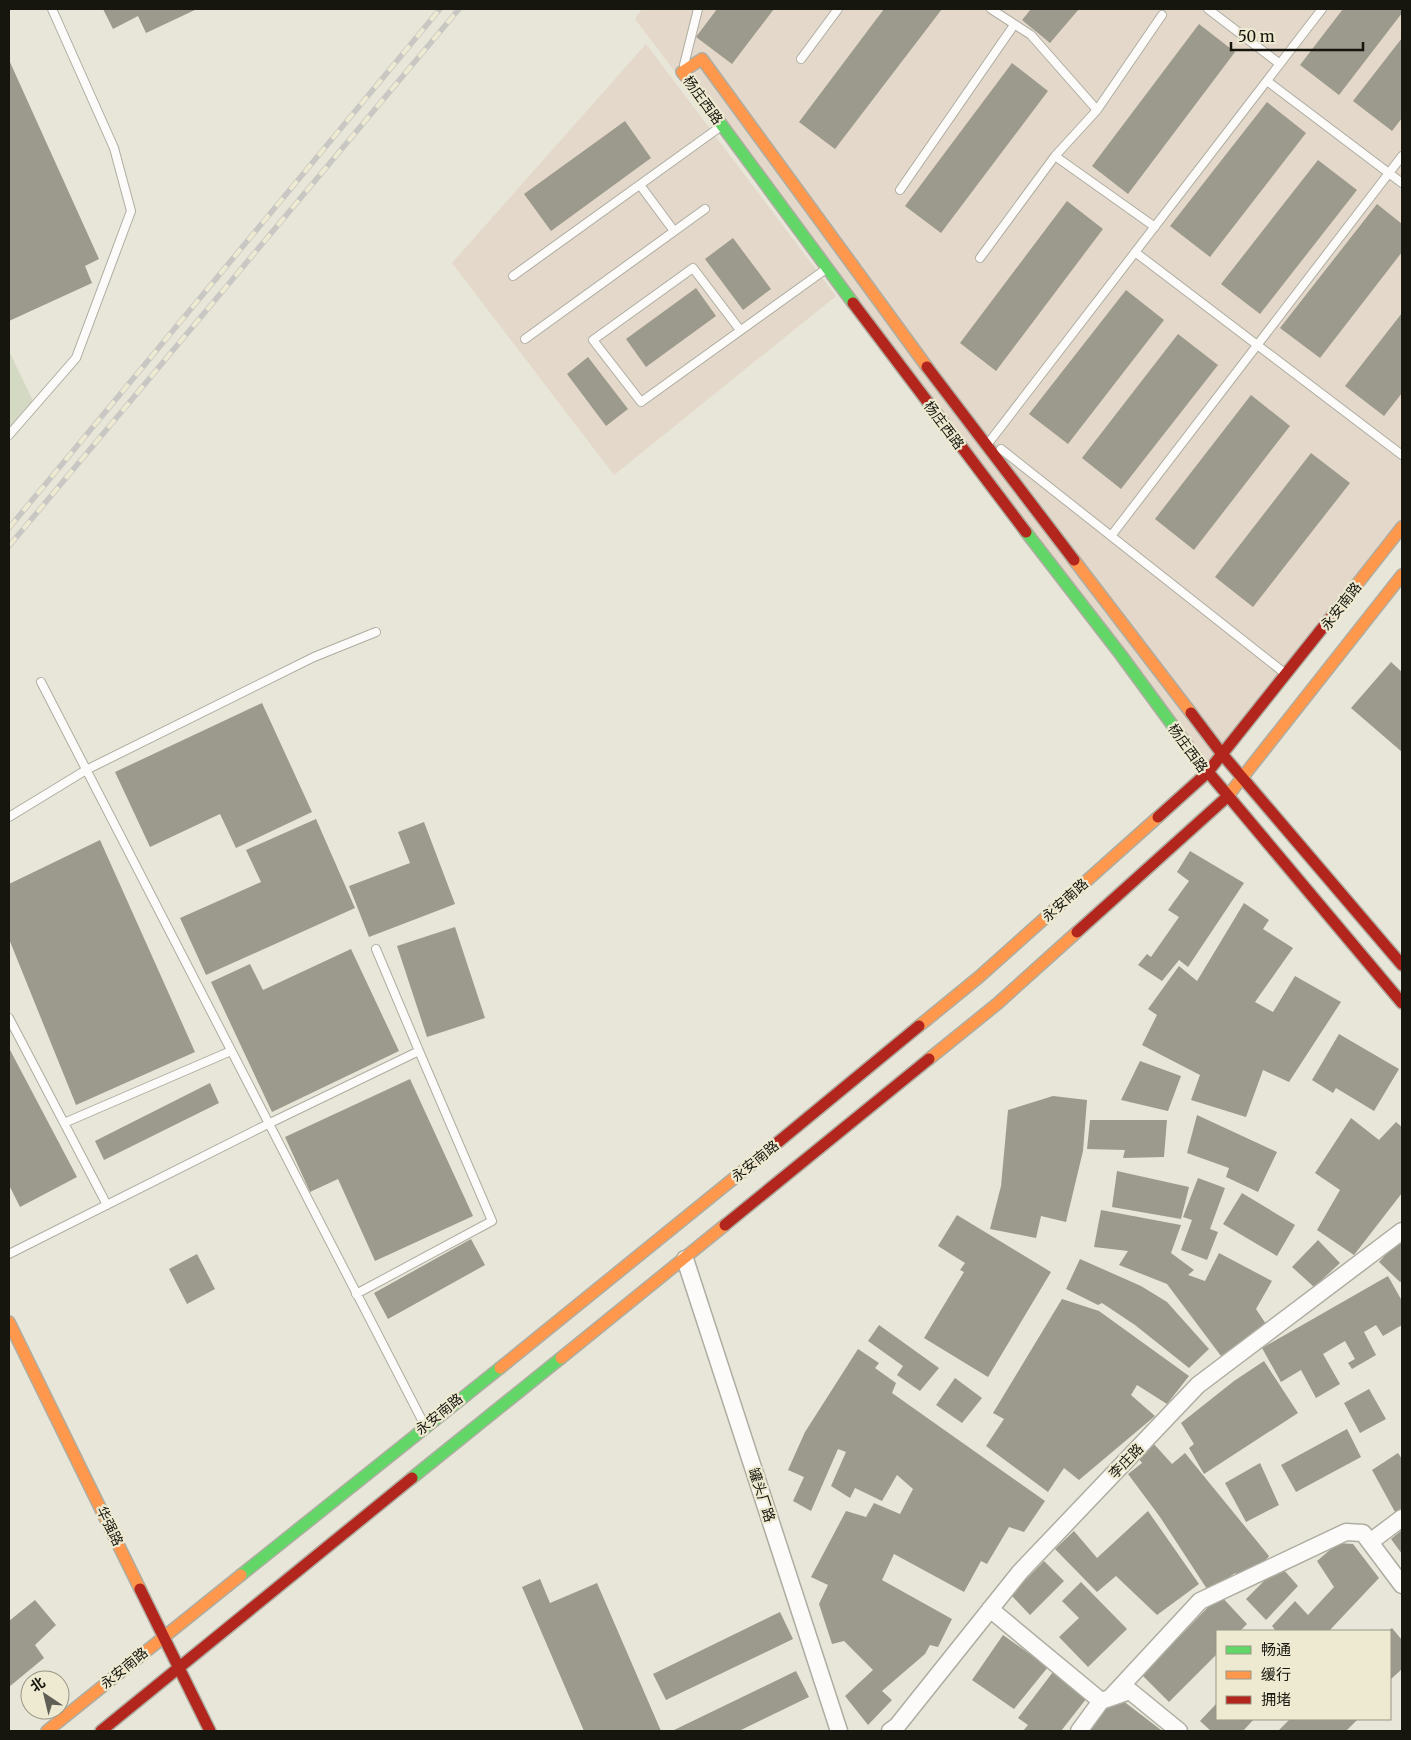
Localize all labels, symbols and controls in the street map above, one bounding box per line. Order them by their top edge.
scale bar [1231,20,1364,52]
text: 50 m [1238,27,1275,46]
street label: 杨庄西路 [679,72,727,128]
street label: 杨庄西路 [920,397,968,453]
street label: 永安南路 [1317,578,1365,634]
street label: 杨庄西路 [1164,720,1212,776]
street label: 永安南路 [1038,875,1092,925]
street label: 永安南路 [728,1136,782,1186]
street label: 永安南路 [412,1389,466,1439]
street label: 李庄路 [1105,1440,1147,1482]
street label: 罐头厂路 [745,1466,779,1524]
street label: 华强路 [93,1503,127,1549]
legend [1216,1630,1391,1720]
text: 畅通 [1261,1640,1291,1659]
street label: 永安南路 [97,1643,151,1693]
text: 缓行 [1261,1665,1291,1684]
north arrow [20,1670,70,1720]
text: 北 [27,1673,48,1696]
text: 拥堵 [1261,1690,1291,1709]

